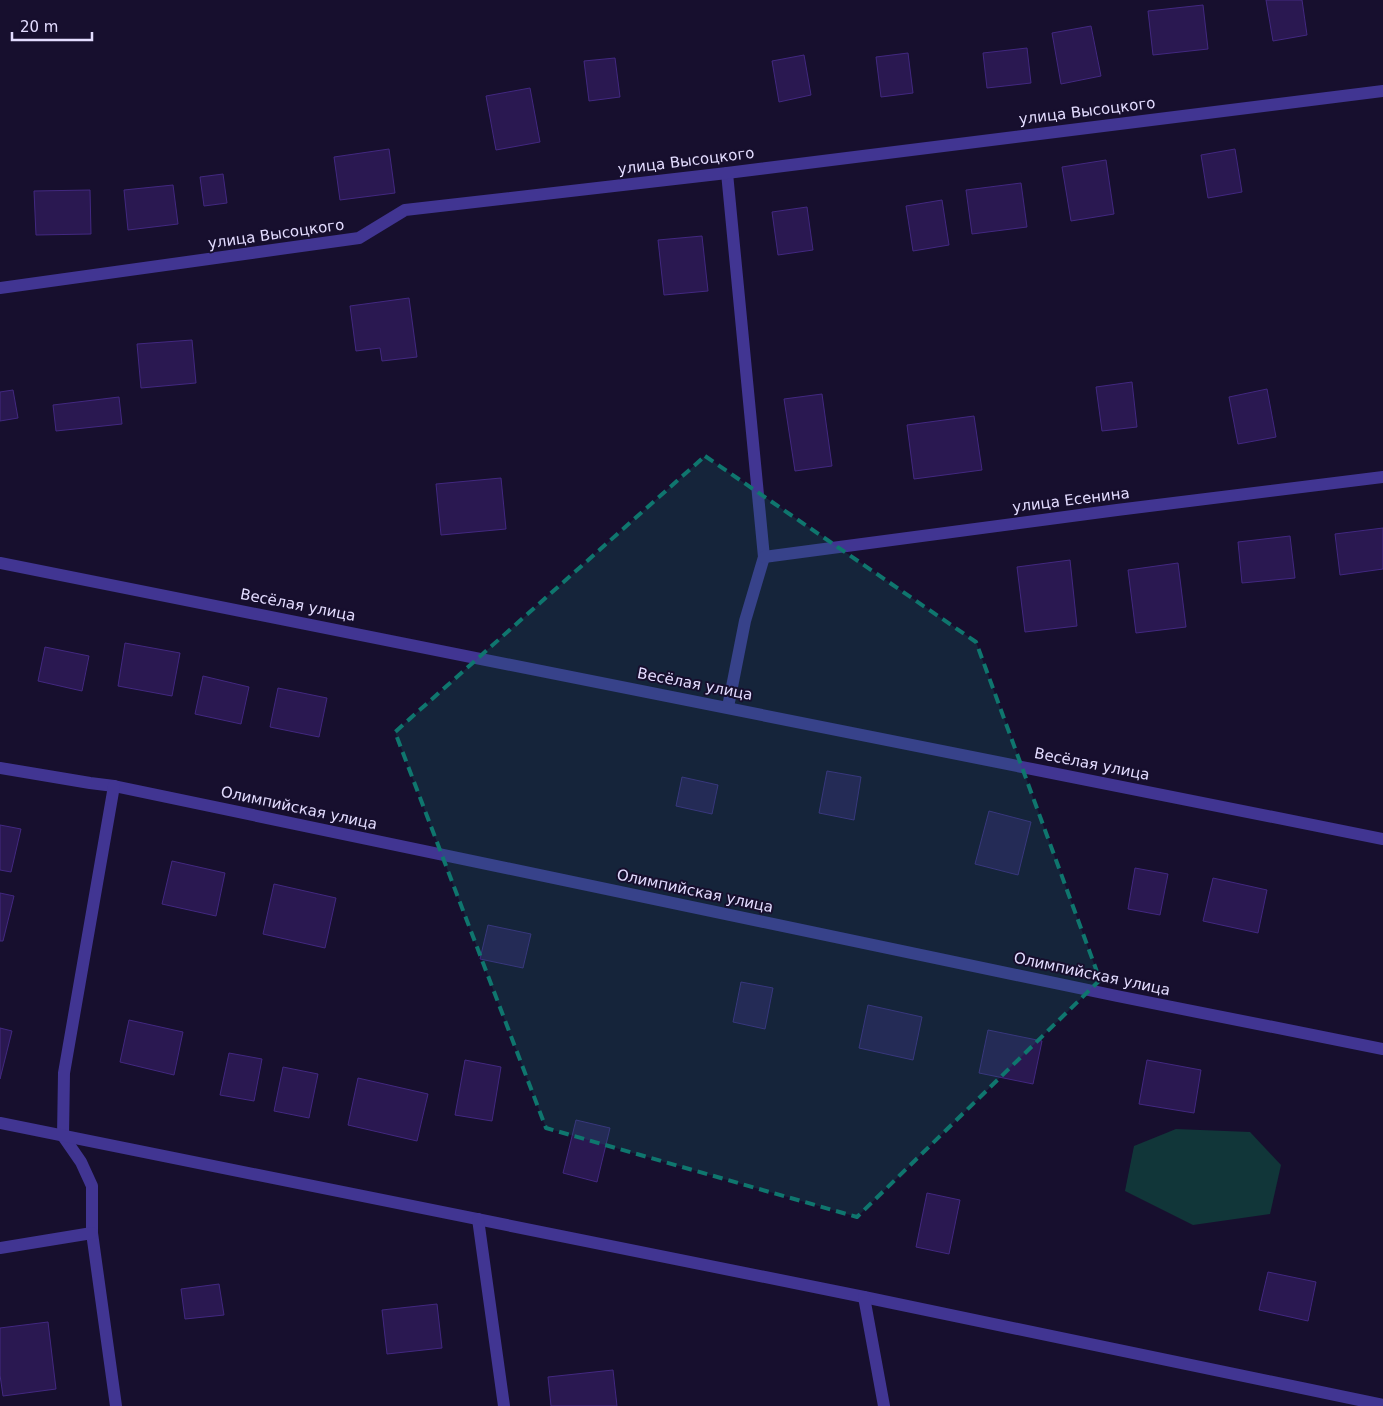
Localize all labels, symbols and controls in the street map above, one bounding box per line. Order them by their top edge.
scale bar [12,10,92,42]
text: 20 m [20,18,58,36]
street label: улица Высоцкого [1018,94,1156,128]
street label: улица Высоцкого [617,144,755,178]
street label: улица Высоцкого [207,216,345,252]
street label: улица Есенина [1011,484,1131,516]
street label: Весёлая улица [239,585,357,625]
street label: Весёлая улица [636,664,754,704]
street label: Весёлая улица [1033,744,1151,784]
street label: Олимпийская улица [219,783,379,833]
street label: Олимпийская улица [615,866,775,916]
street label: Олимпийская улица [1012,949,1172,999]

